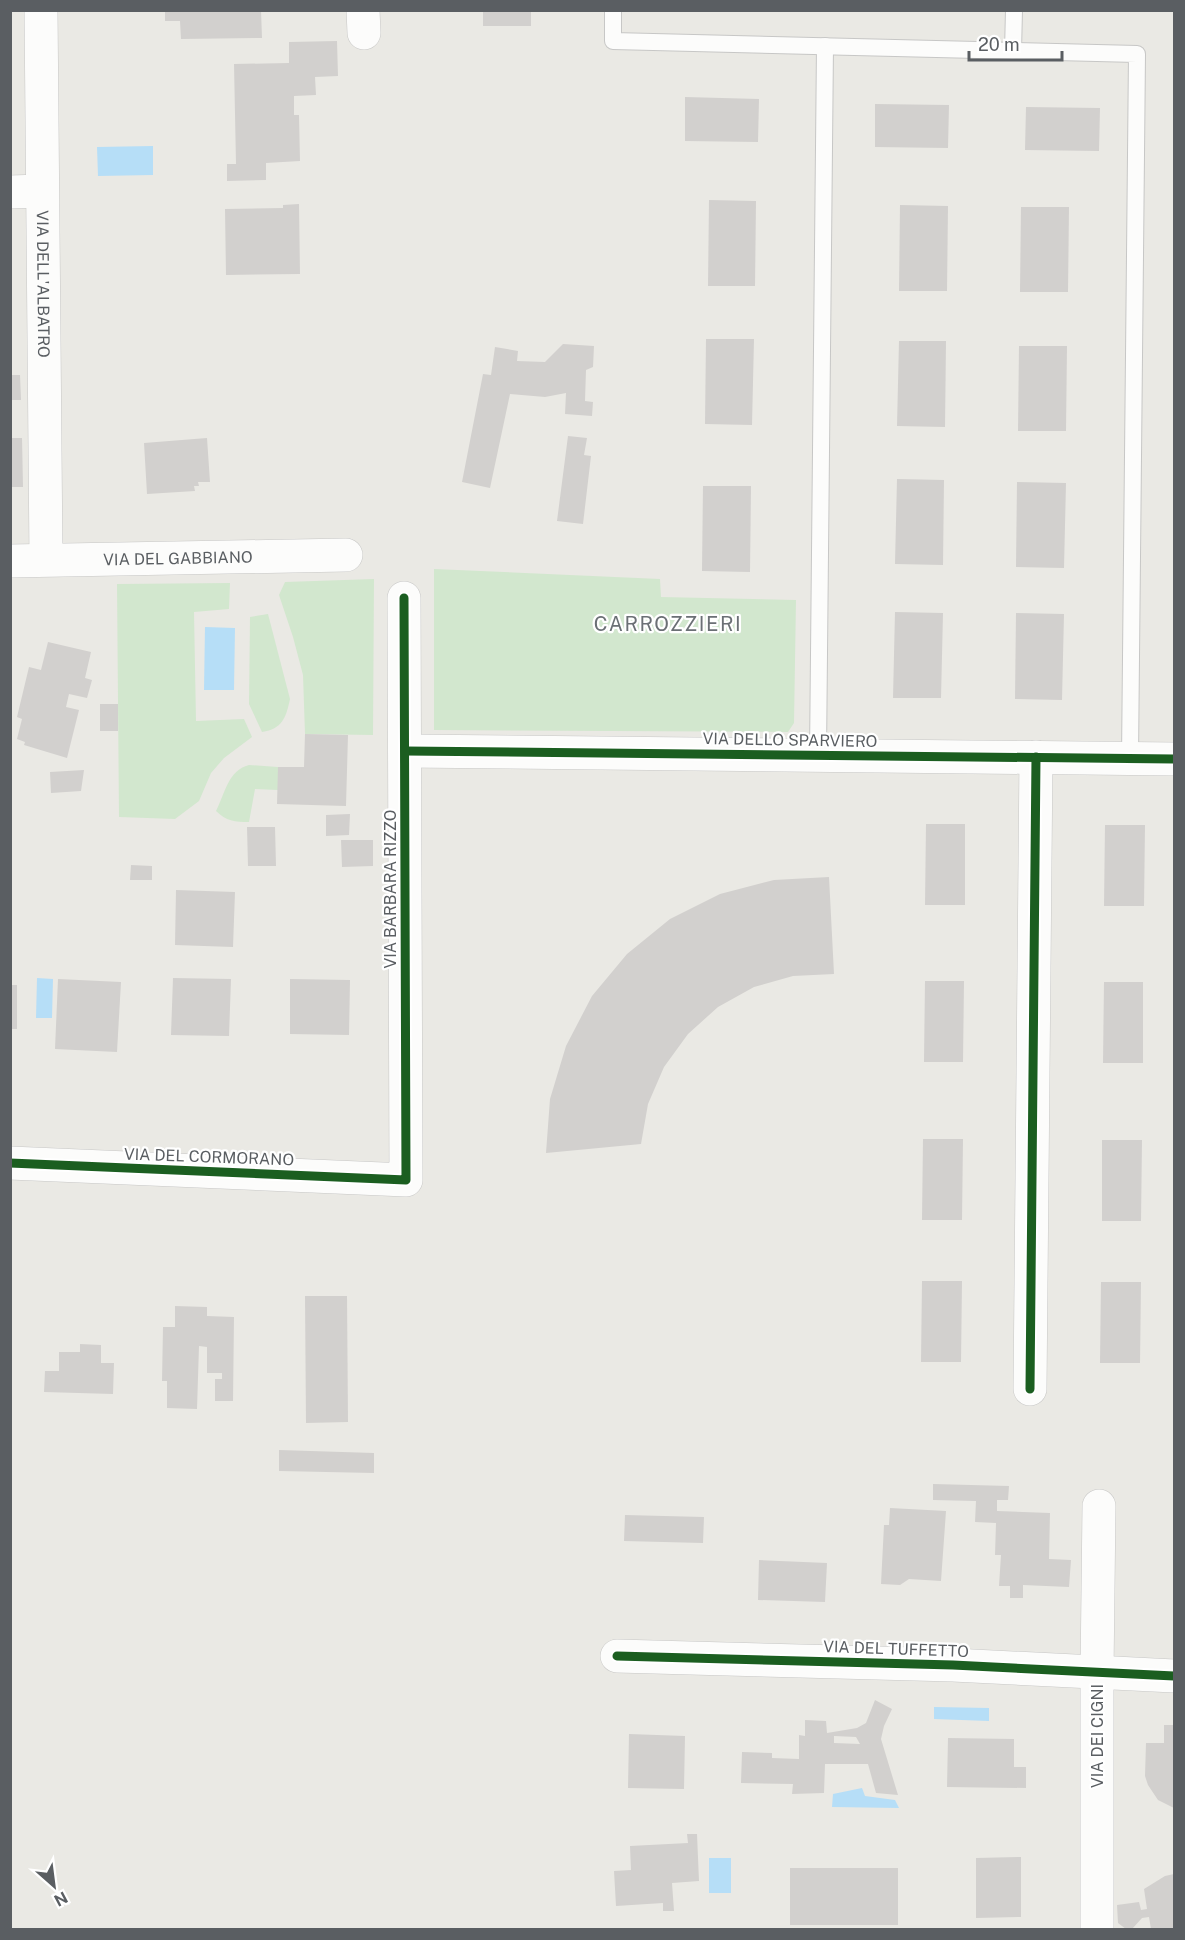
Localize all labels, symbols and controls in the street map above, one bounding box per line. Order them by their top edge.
scale bar [969,24,1062,62]
text: 20 m [978,34,1020,55]
street label: VIA DELL'ALBATRO [33,210,54,358]
street label: VIA DEL GABBIANO [103,547,253,569]
district label: CARROZZIERI [594,612,742,636]
street label: VIA DELLO SPARVIERO [702,729,878,751]
street label: VIA BARBARA RIZZO [381,809,400,969]
street label: VIA DEL CORMORANO [124,1145,294,1169]
street label: VIA DEL TUFFETTO [823,1637,969,1661]
street label: VIA DEI CIGNI [1088,1684,1107,1788]
north arrow [24,1856,84,1916]
text: N [51,1887,71,1910]

